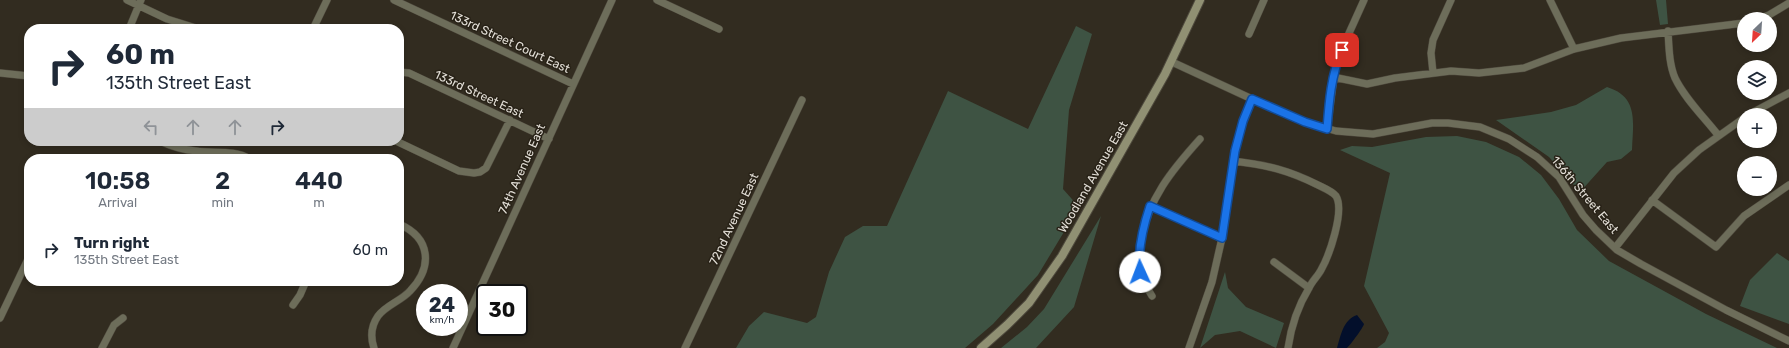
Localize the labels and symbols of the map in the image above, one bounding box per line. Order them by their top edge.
street label: 133rd Street Court East [448,8,572,76]
north arrow [1737,12,1777,52]
pin [1325,33,1359,67]
street label: 133rd Street East [432,67,526,121]
street label: Woodland Avenue East [1055,118,1131,235]
street label: 74th Avenue East [496,121,548,216]
street label: 136th Street East [1549,153,1622,237]
street label: 72nd Avenue East [707,170,762,267]
position arrow [1119,251,1161,293]
speed limit sign: 30 [476,284,528,336]

